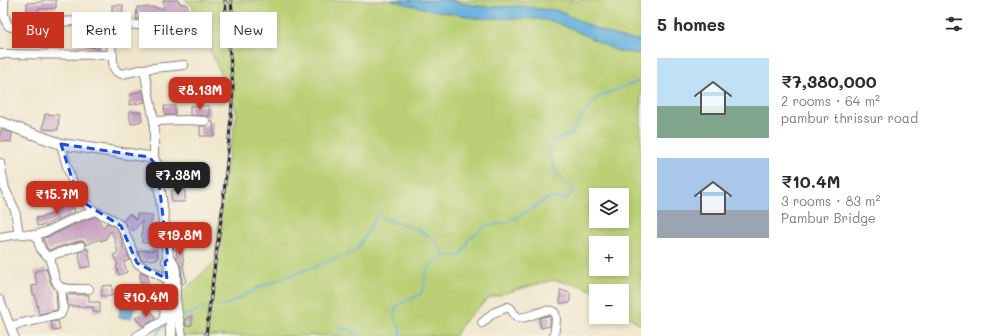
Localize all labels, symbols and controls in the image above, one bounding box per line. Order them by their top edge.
chip: Buy [12,12,64,48]
chip: Rent [72,12,131,48]
chip: Filters [139,12,212,48]
chip: New [220,12,277,48]
text: 5 homes [657,13,725,35]
icon: filters [943,13,965,35]
text: ₹7,380,000 [781,70,877,92]
icon: home [689,74,737,122]
pin: ₹8.13M [167,77,233,111]
text: ₹8.13M [178,81,222,98]
text: 2 rooms · 64 m² [781,92,880,109]
text: pambur thrissur road [781,109,918,126]
pin: ₹7.38M [145,162,211,196]
text: ₹7.38M [155,166,201,183]
text: ₹10.4M [781,170,840,192]
icon: home [689,174,737,222]
pin: ₹15.7M [24,181,90,215]
text: ₹15.7M [35,185,79,202]
map controls [589,188,629,324]
button: layers [589,188,629,228]
text: 3 rooms · 83 m² [781,192,880,209]
text: Pambur Bridge [781,209,876,226]
pin: ₹19.8M [147,222,213,256]
text: ₹19.8M [158,226,202,243]
button: + [589,236,629,276]
pin: ₹10.4M [113,284,179,318]
button: − [589,284,629,324]
text: ₹10.4M [123,288,169,305]

